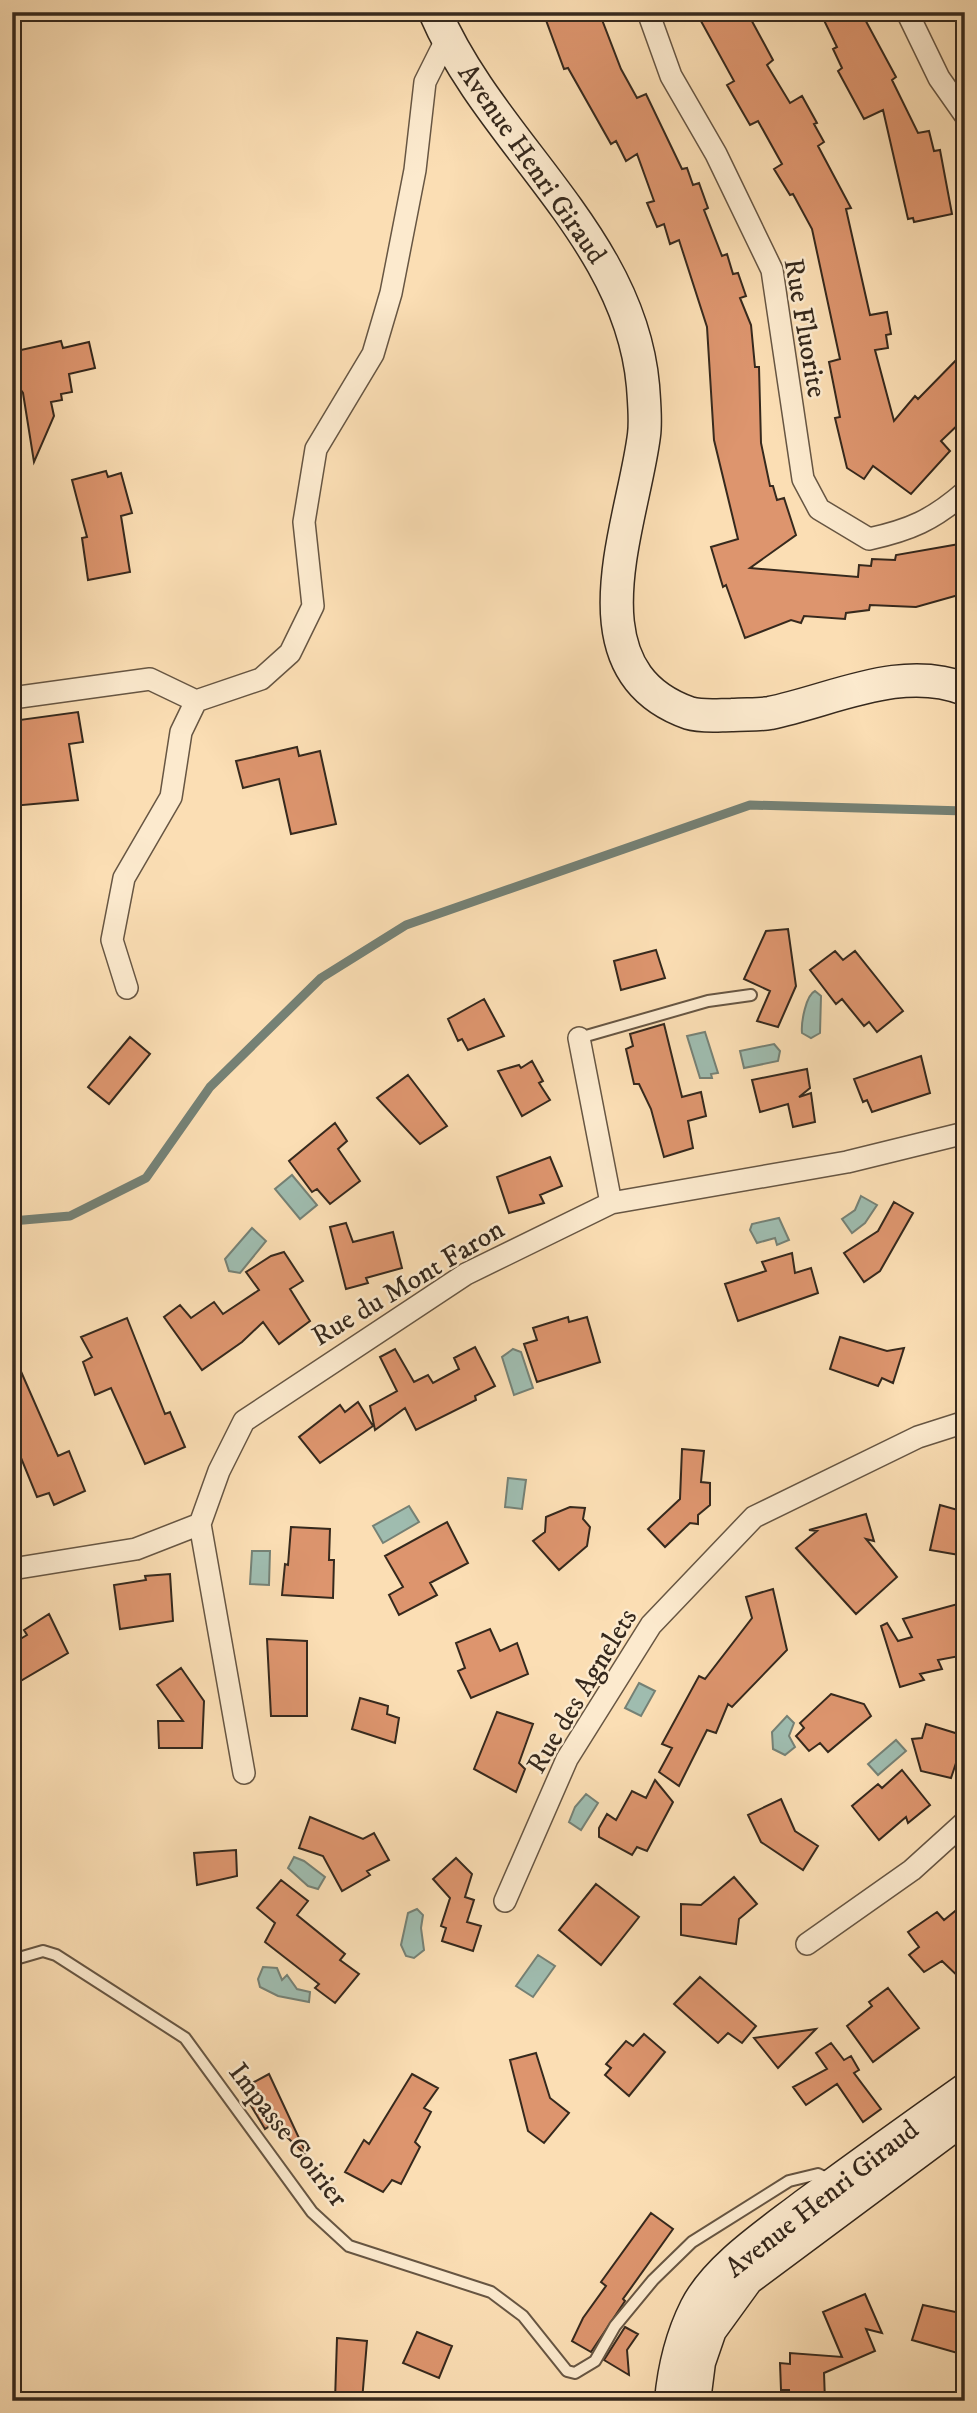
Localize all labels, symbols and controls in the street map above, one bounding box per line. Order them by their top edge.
street label: Avenue Henri Giraud [450,57,614,271]
street label: Rue Fluorite [776,256,834,400]
street label: Rue du Mont Faron [305,1212,511,1354]
street label: Rue des Agnelets [519,1602,645,1780]
street label: Impasse Coirier [221,2056,356,2215]
street label: Avenue Henri Giraud [718,2112,926,2286]

